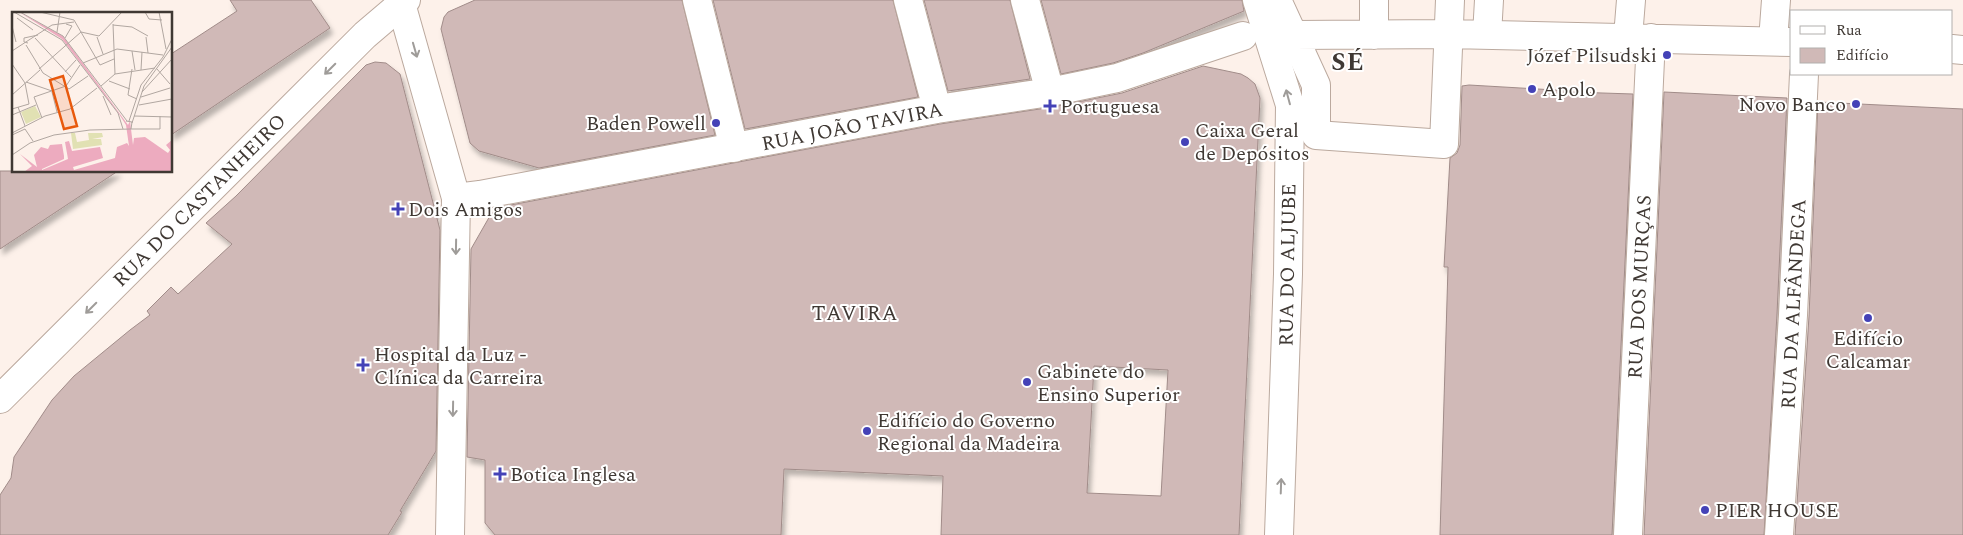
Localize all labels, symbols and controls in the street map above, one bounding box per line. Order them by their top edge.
legend [1790,10,1953,75]
inset map [12,12,172,172]
text: Rua [1836,19,1862,42]
place label: Józef Pilsudski [1526,41,1657,71]
one-way arrow [410,42,420,58]
district label: SÉ [1331,44,1365,82]
text: Edifício [1836,44,1889,67]
marker: Józef Pilsudski [1661,49,1673,61]
one-way arrow [324,63,336,75]
place label: Apolo [1542,75,1596,105]
marker: Apolo [1526,83,1538,95]
one-way arrow [1283,89,1292,105]
place label: Novo Banco [1739,90,1846,120]
place label: Portuguesa [1060,92,1160,122]
street label: RUA JOÃO TAVIRA [759,95,945,159]
marker: Novo Banco [1850,98,1862,110]
marker: Portuguesa [1044,100,1056,112]
street label: RUA DO CASTANHEIRO [106,107,293,294]
place label: Baden Powell [586,109,706,139]
place label: Caixa Geral de Depósitos [1195,116,1310,169]
marker: Baden Powell [710,117,722,129]
marker: Caixa Geral de Depósitos [1179,136,1191,148]
street label: RUA DO ALJUBE [1272,183,1304,347]
street label: RUA DOS MURÇAS [1620,194,1660,380]
place label: Dois Amigos [408,195,523,225]
street label: RUA DA ALFÂNDEGA [1774,198,1814,410]
marker: Dois Amigos [392,203,404,215]
one-way arrow [451,238,460,254]
district label: TAVIRA [812,298,898,330]
one-way arrow [85,301,97,314]
marker: Edifício Calcamar [1862,312,1874,324]
place label: Edifício Calcamar [1826,324,1910,377]
place label: Hospital da Luz - Clínica da Carreira [374,340,543,393]
place label: Gabinete do Ensino Superior [1037,357,1180,410]
marker: Hospital da Luz - Clínica da Carreira [356,358,370,372]
marker: Gabinete do Ensino Superior [1021,376,1033,388]
one-way arrow [448,400,458,417]
place label: Edifício do Governo Regional da Madeira [877,406,1060,459]
marker: Edifício do Governo Regional da Madeira [861,425,873,437]
place label: Botica Inglesa [510,460,636,490]
marker: Botica Inglesa [494,468,506,480]
one-way arrow [1276,479,1285,495]
place label: PIER HOUSE [1715,496,1839,526]
marker: PIER HOUSE [1699,504,1711,516]

